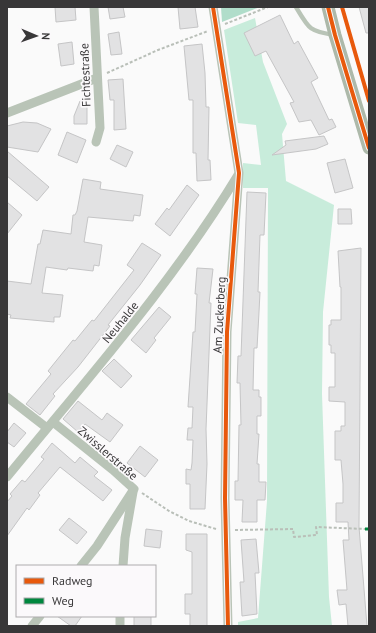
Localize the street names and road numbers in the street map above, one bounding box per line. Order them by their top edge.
street label: Fichtestraße [76,43,94,107]
street label: Am Zuckerberg [210,276,228,354]
street label: Neuhalde [99,298,141,346]
street label: Zwisslerstraße [75,423,141,483]

